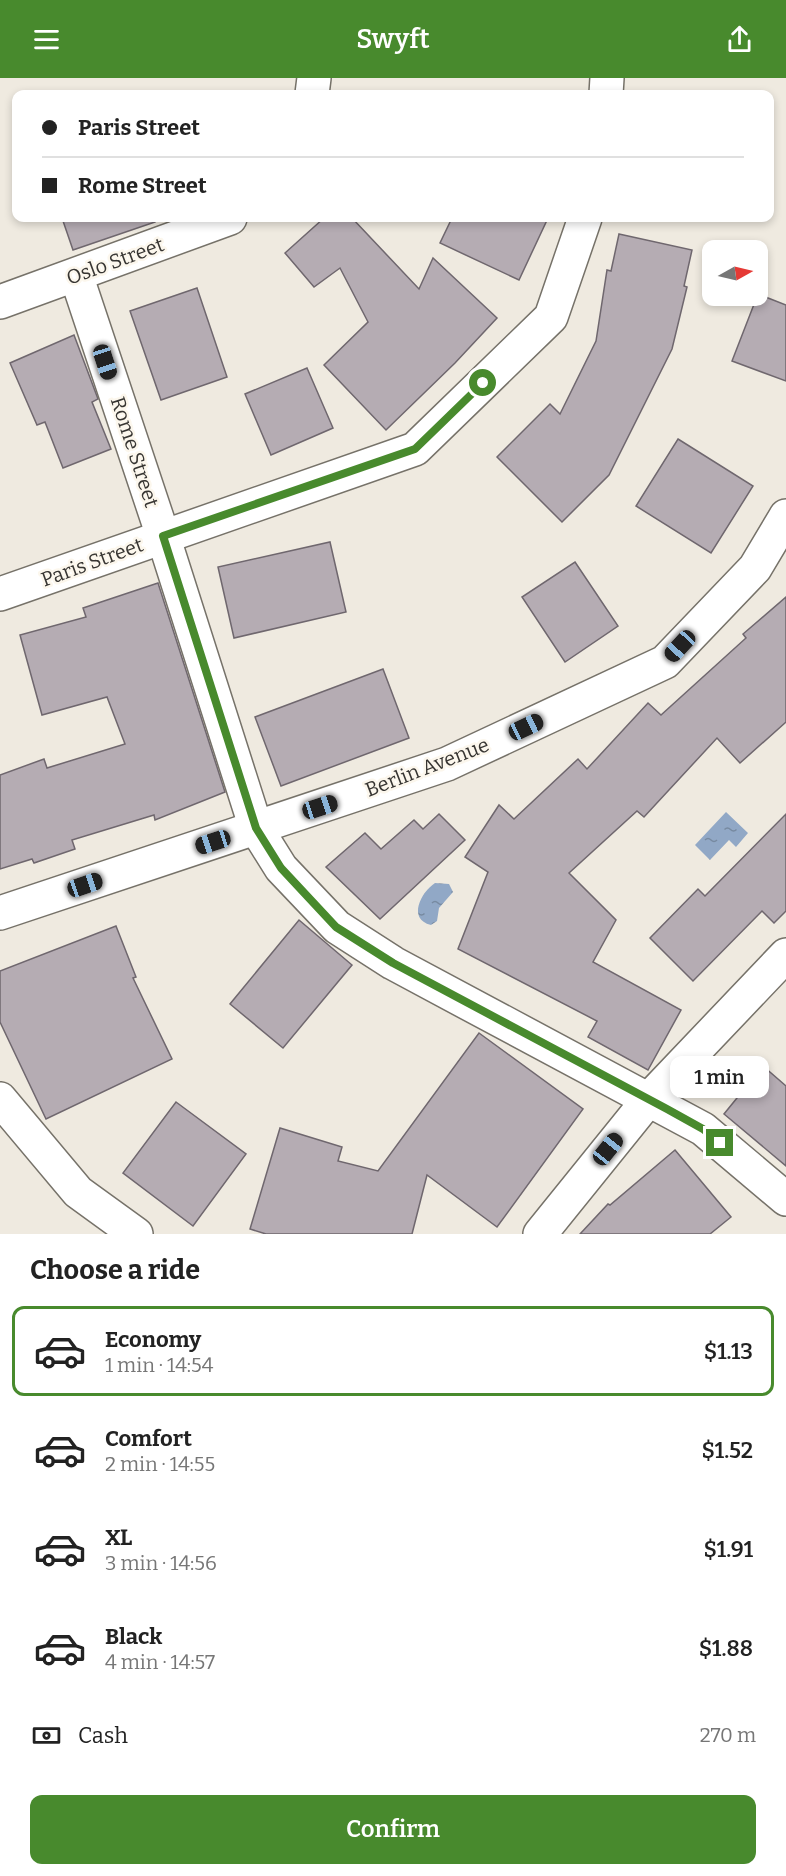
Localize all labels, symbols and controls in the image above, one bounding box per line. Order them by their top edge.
icon: menu [30,23,63,56]
text: Swyft [356,23,430,55]
icon: share [723,23,756,56]
text: Paris Street [78,114,200,141]
text: Rome Street [78,172,207,199]
street label: Oslo Street [63,232,167,290]
north arrow [702,240,768,306]
map controls [702,240,768,306]
car [91,342,119,382]
route start [469,369,496,396]
street label: Rome Street [106,394,164,510]
street label: Paris Street [38,532,146,592]
car [661,627,699,665]
car [506,711,546,743]
street label: Berlin Avenue [362,732,492,802]
car [300,793,340,821]
car [193,828,233,856]
car [65,871,105,899]
callout: 1 min [670,1056,770,1098]
text: 1 min [694,1065,745,1089]
car [590,1129,626,1169]
route end [706,1129,733,1156]
text: Choose a ride [30,1254,200,1286]
icon: car [33,1324,87,1378]
text: Economy [105,1326,201,1353]
text: $1.13 [704,1338,753,1365]
text: 1 min · 14:54 [105,1353,213,1377]
icon: car [33,1423,87,1477]
text: Comfort [105,1425,192,1452]
text: $1.52 [701,1437,753,1464]
text: 2 min · 14:55 [105,1452,215,1476]
icon: car [33,1522,87,1576]
text: XL [105,1524,132,1551]
text: $1.91 [703,1536,753,1563]
text: 3 min · 14:56 [105,1551,217,1575]
icon: car [33,1621,87,1675]
text: Black [105,1623,162,1650]
text: $1.88 [699,1635,753,1662]
text: 4 min · 14:57 [105,1650,215,1674]
icon: cash [30,1719,63,1752]
text: Cash [78,1722,128,1749]
text: 270 m [700,1723,756,1747]
button: Confirm [30,1795,756,1864]

